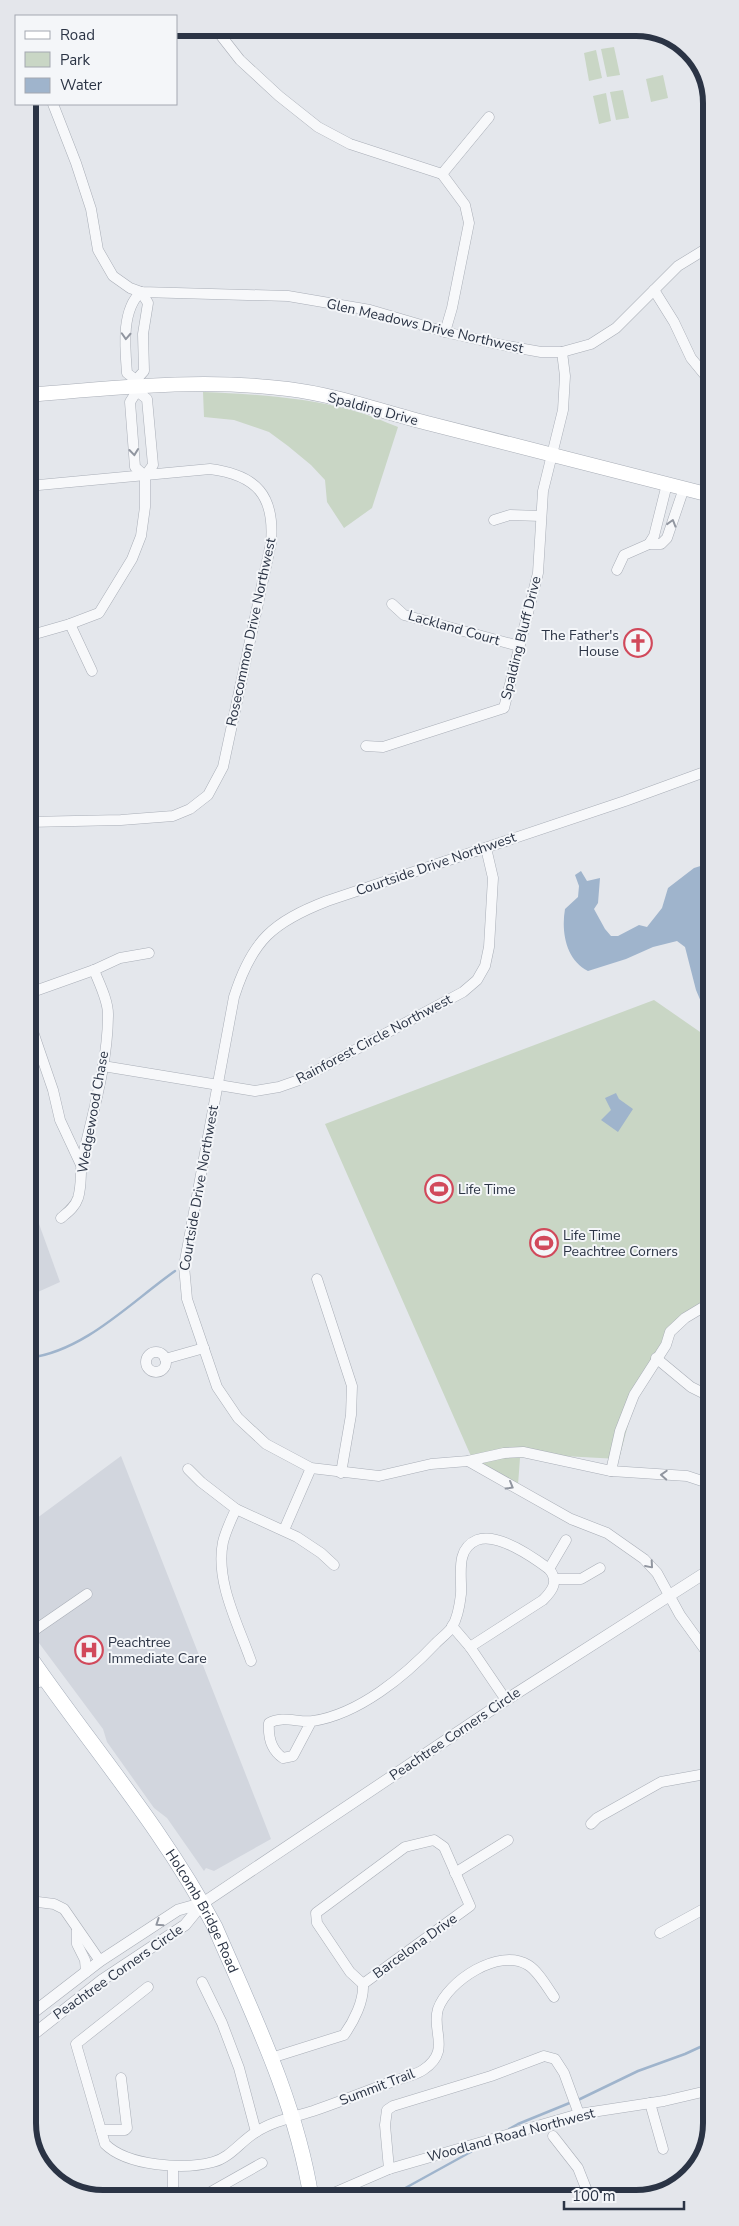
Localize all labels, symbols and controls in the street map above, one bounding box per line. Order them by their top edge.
legend [15,15,178,105]
text: Road [60,25,95,45]
text: Park [60,50,90,70]
text: Water [60,75,103,95]
street label: Glen Meadows Drive Northwest [325,294,525,358]
one-way arrow [121,333,132,341]
street label: Spalding Drive [326,388,420,430]
one-way arrow [128,448,139,456]
one-way arrow [666,519,676,528]
street label: Rosecommon Drive Northwest [222,536,280,728]
street label: Spalding Bluff Drive [496,574,546,702]
street label: Lackland Court [406,606,502,650]
place label: The Father's House [542,626,619,661]
church icon: The Father's House [623,628,653,658]
street label: Courtside Drive Northwest [354,828,519,900]
street label: Rainforest Circle Northwest [293,990,455,1088]
street label: Wedgewood Chase [73,1049,113,1175]
street label: Courtside Drive Northwest [175,1104,223,1272]
sports icon: Life Time [424,1174,454,1204]
place label: Life Time [458,1180,515,1199]
place label: Life Time Peachtree Corners [563,1226,678,1261]
sports icon: Life Time Peachtree Corners [529,1228,559,1258]
one-way arrow [659,1470,667,1481]
one-way arrow [504,1479,513,1489]
one-way arrow [644,1560,653,1569]
place label: Peachtree Immediate Care [108,1633,207,1668]
hospital icon: Peachtree Immediate Care [74,1635,104,1665]
street label: Peachtree Corners Circle [386,1683,524,1785]
street label: Holcomb Bridge Road [161,1845,243,1976]
street label: Barcelona Drive [369,1909,461,1983]
one-way arrow [155,1917,164,1926]
street label: Peachtree Corners Circle [49,1920,187,2024]
street label: Summit Trail [337,2064,418,2110]
street label: Woodland Road Northwest [425,2103,597,2167]
scale bar [564,2178,684,2210]
text: 100 m [572,2186,616,2206]

